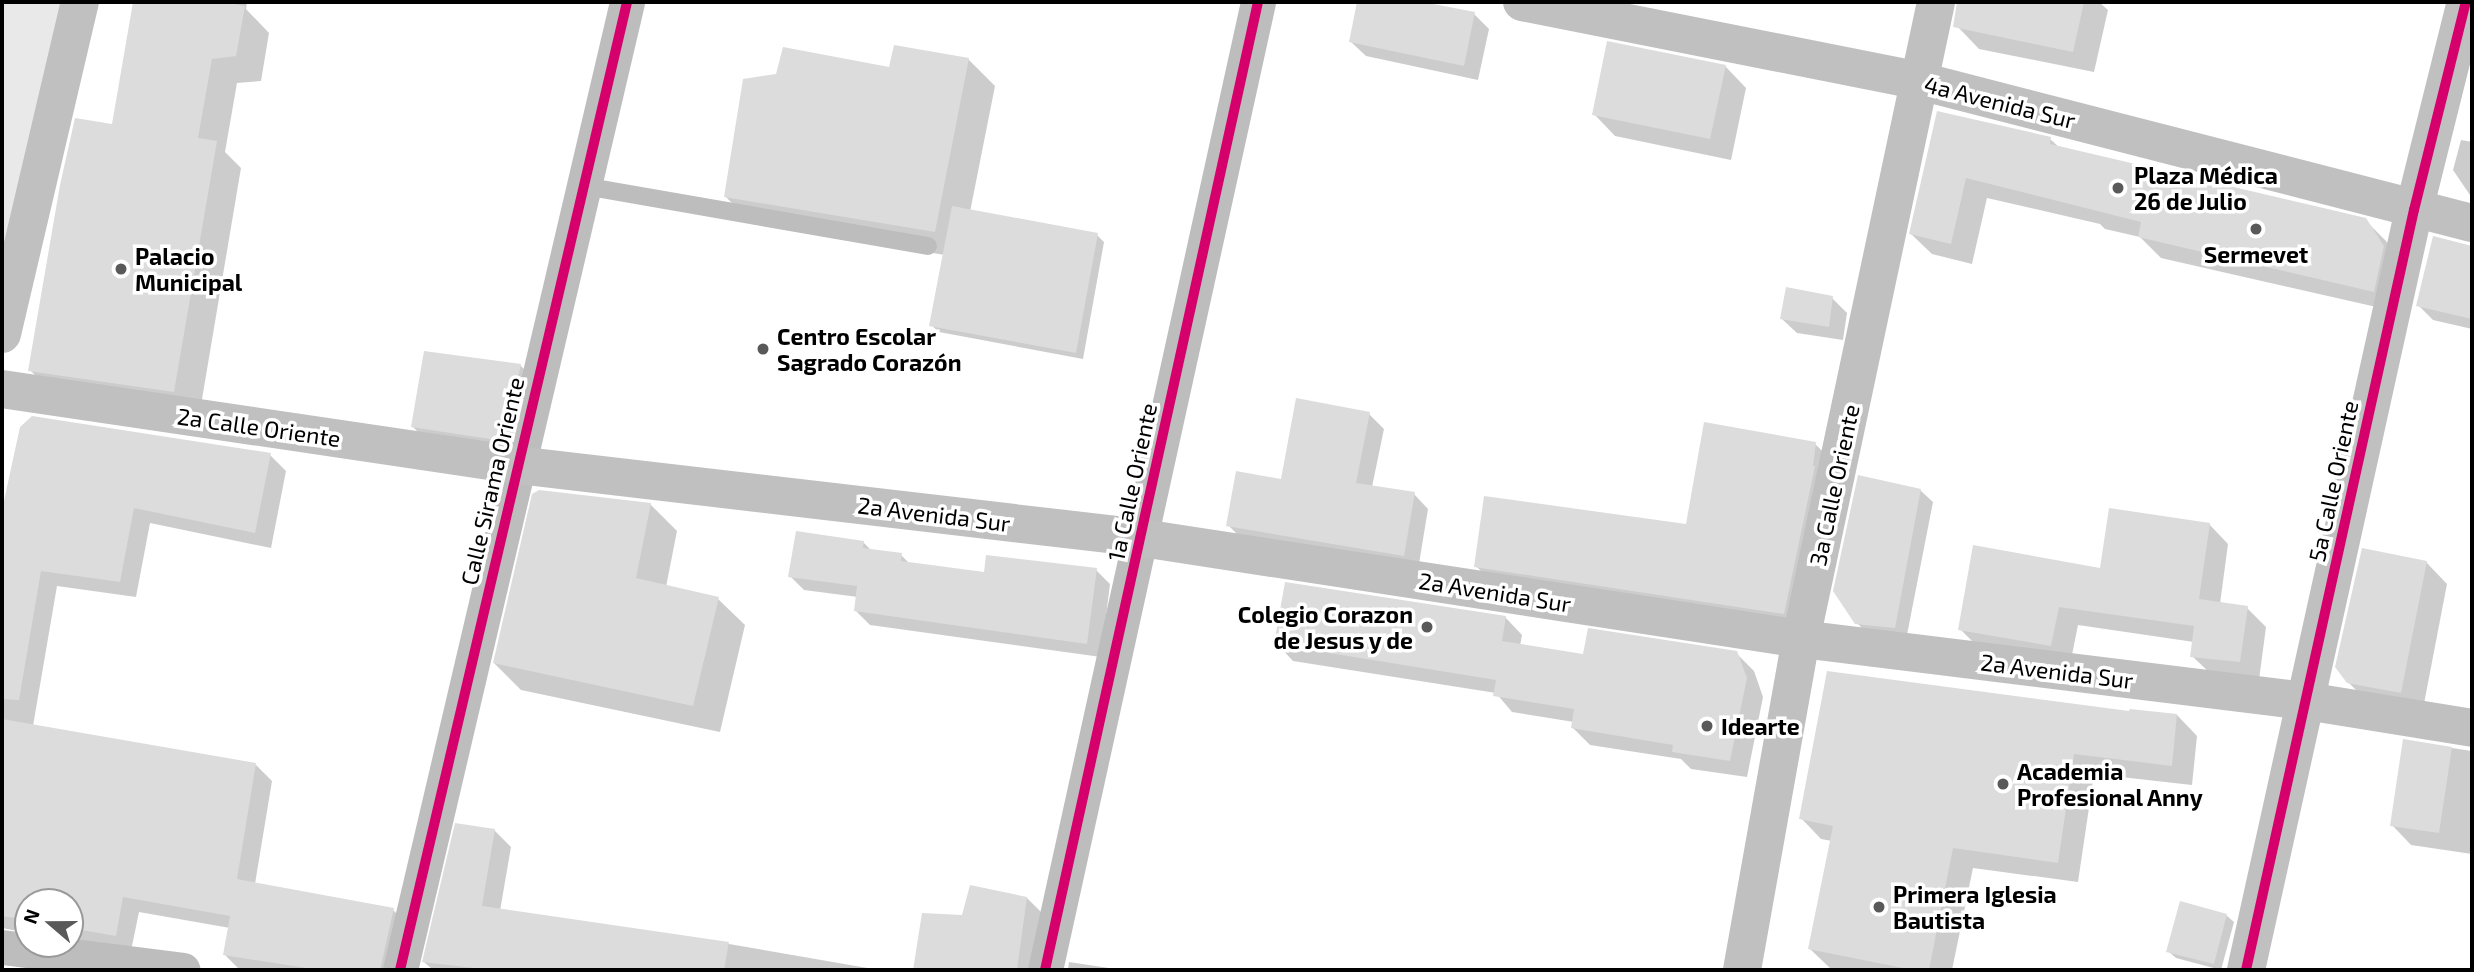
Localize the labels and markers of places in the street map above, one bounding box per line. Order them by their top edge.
place label: Plaza Médica 26 de Julio [2134,161,2278,215]
marker: Plaza Médica 26 de Julio [2108,178,2128,198]
marker: Sermevet [2248,221,2264,237]
place label: Sermevet [2204,240,2308,268]
place label: Palacio Municipal [135,242,242,296]
marker: Palacio Municipal [113,261,129,277]
place label: Centro Escolar Sagrado Corazón [777,322,961,376]
marker: Centro Escolar Sagrado Corazón [755,341,771,357]
place label: Colegio Corazon de Jesus y de [1238,600,1413,654]
marker: Colegio Corazon de Jesus y de [1419,619,1435,635]
place label: Idearte [1721,712,1800,740]
marker: Idearte [1699,718,1715,734]
place label: Academia Profesional Anny [2017,757,2204,811]
marker: Academia Profesional Anny [1995,776,2011,792]
place label: Primera Iglesia Bautista [1893,880,2057,934]
marker: Primera Iglesia Bautista [1871,899,1887,915]

